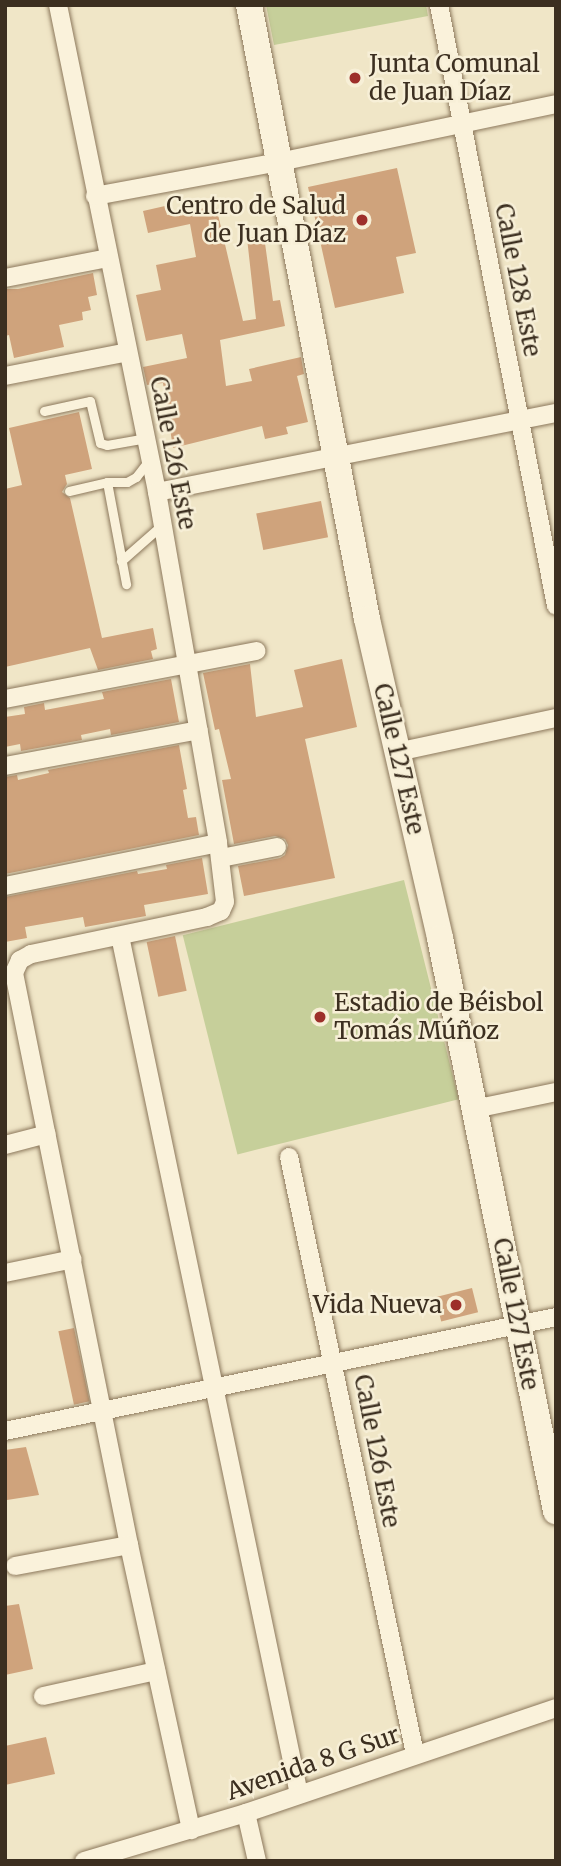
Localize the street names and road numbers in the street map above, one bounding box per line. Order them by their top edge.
street label: Calle 128 Este [489,201,547,359]
street label: Calle 126 Este [144,374,202,532]
street label: Calle 127 Este [368,681,430,837]
street label: Calle 127 Este [487,1236,545,1392]
street label: Calle 126 Este [348,1372,406,1530]
street label: Avenida 8 G Sur [223,1720,403,1806]

